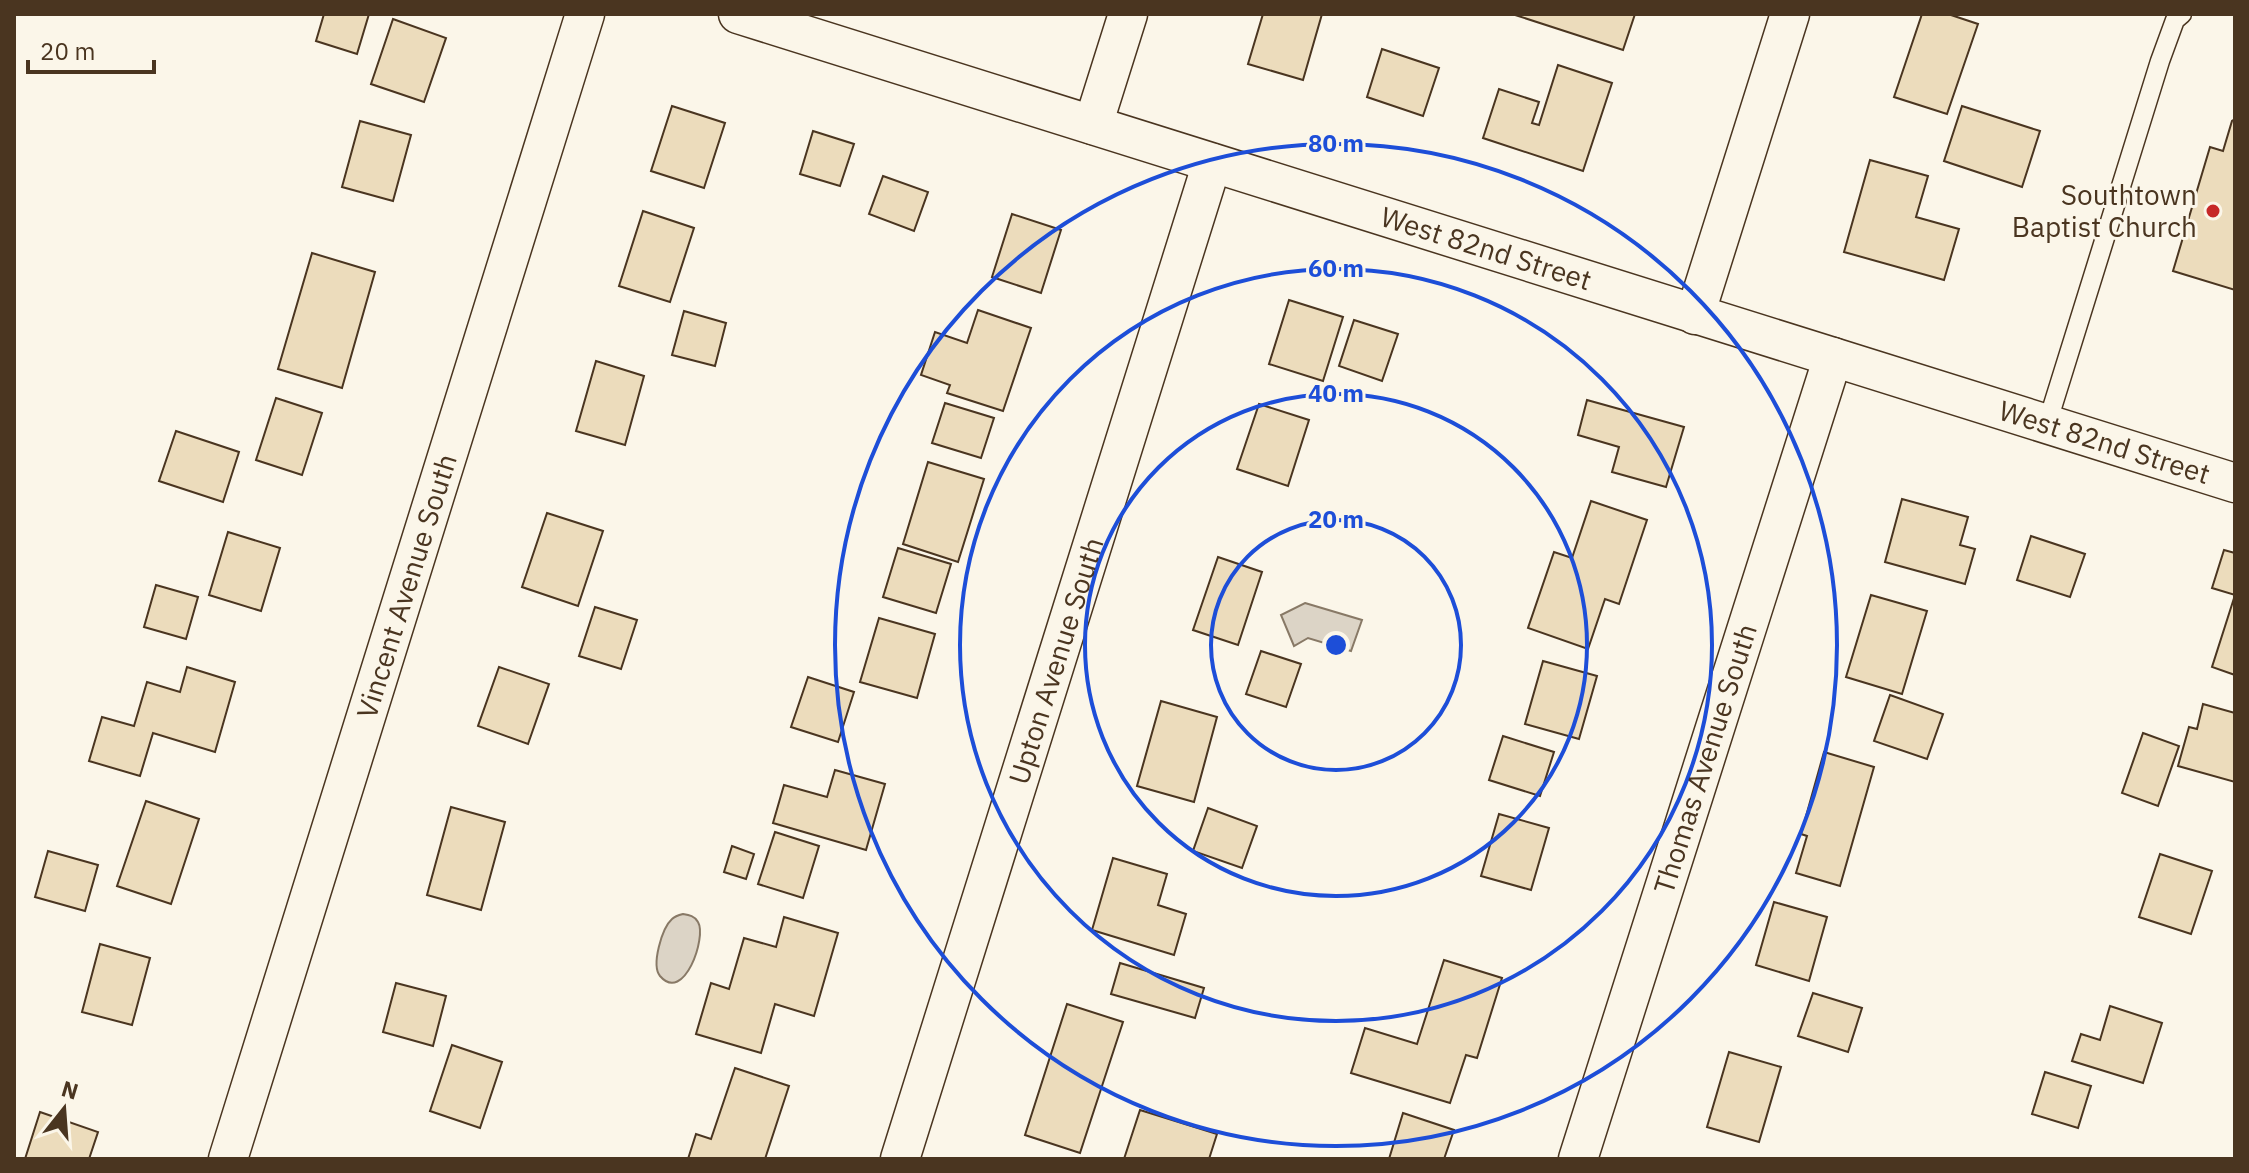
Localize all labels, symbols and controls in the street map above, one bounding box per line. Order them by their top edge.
scale bar [28,24,154,74]
text: 20 m [40,35,95,67]
text: 80 m [1308,127,1364,159]
place label: Southtown Baptist Church [2012,176,2197,245]
street label: West 82nd Street [1376,198,1596,298]
marker: Southtown Baptist Church [2204,202,2222,220]
text: 60 m [1308,252,1364,284]
text: 40 m [1308,377,1364,409]
street label: West 82nd Street [1995,391,2215,492]
street label: Vincent Avenue South [347,449,465,723]
text: 20 m [1308,503,1364,535]
street label: Upton Avenue South [1000,533,1112,789]
street label: Thomas Avenue South [1645,619,1765,898]
centre of rings [1322,631,1350,659]
north arrow [24,1069,104,1149]
text: N [58,1073,82,1106]

